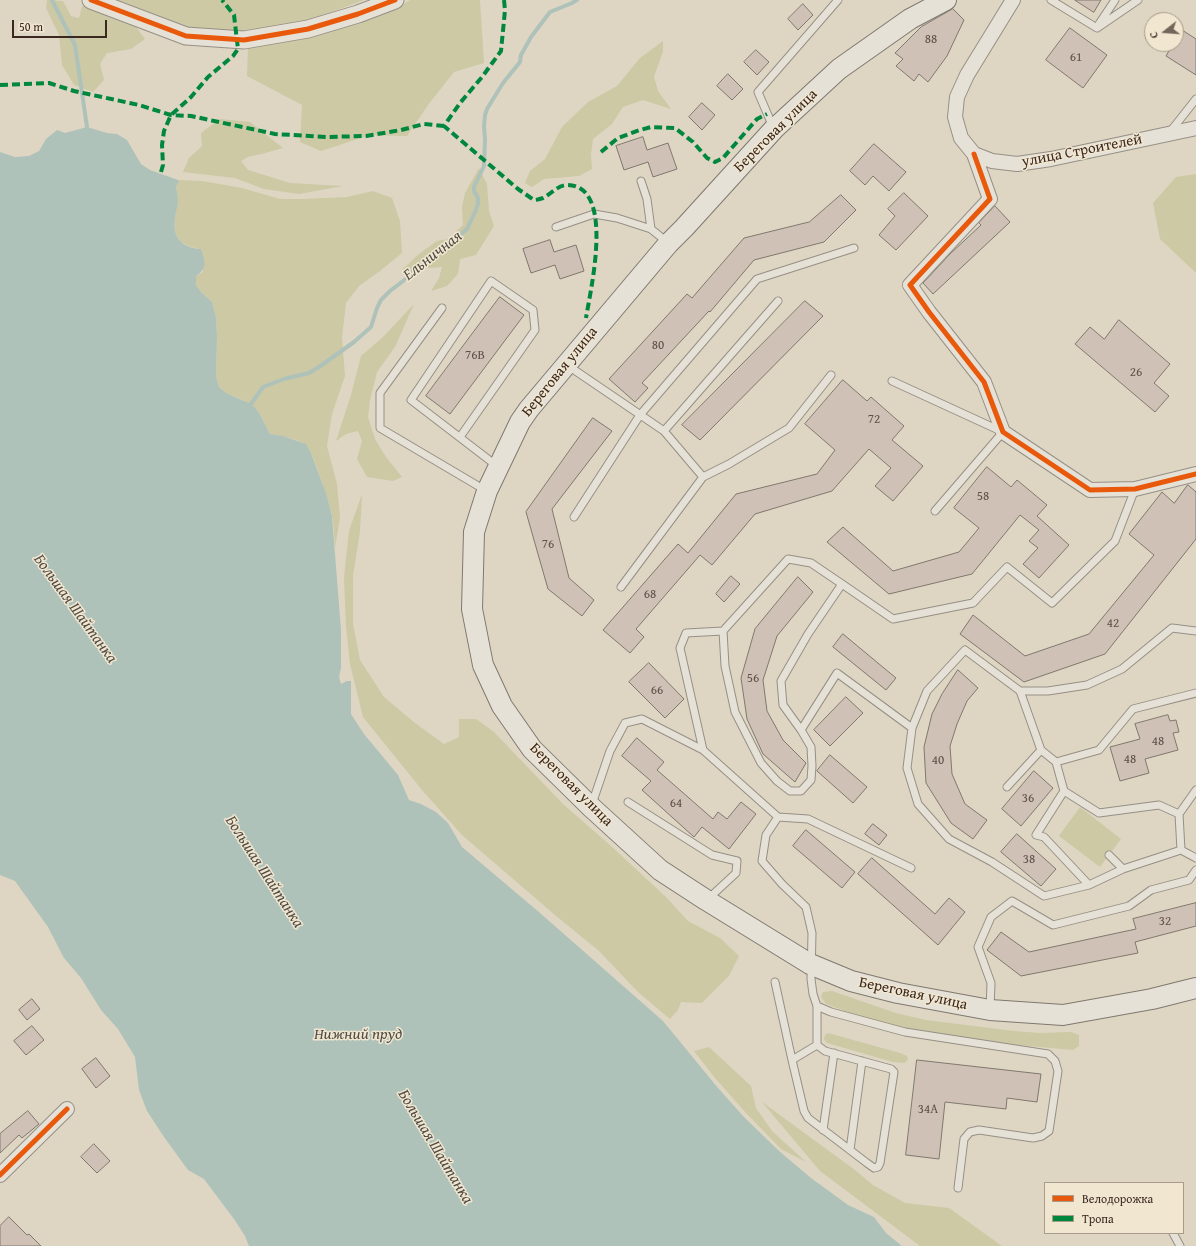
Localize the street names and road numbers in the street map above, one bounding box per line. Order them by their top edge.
street label: Береговая улица [731,86,821,176]
street label: улица Строителей [1020,130,1144,172]
street label: Береговая улица [518,323,602,421]
street label: Береговая улица [526,740,616,830]
street label: Береговая улица [857,974,969,1014]

